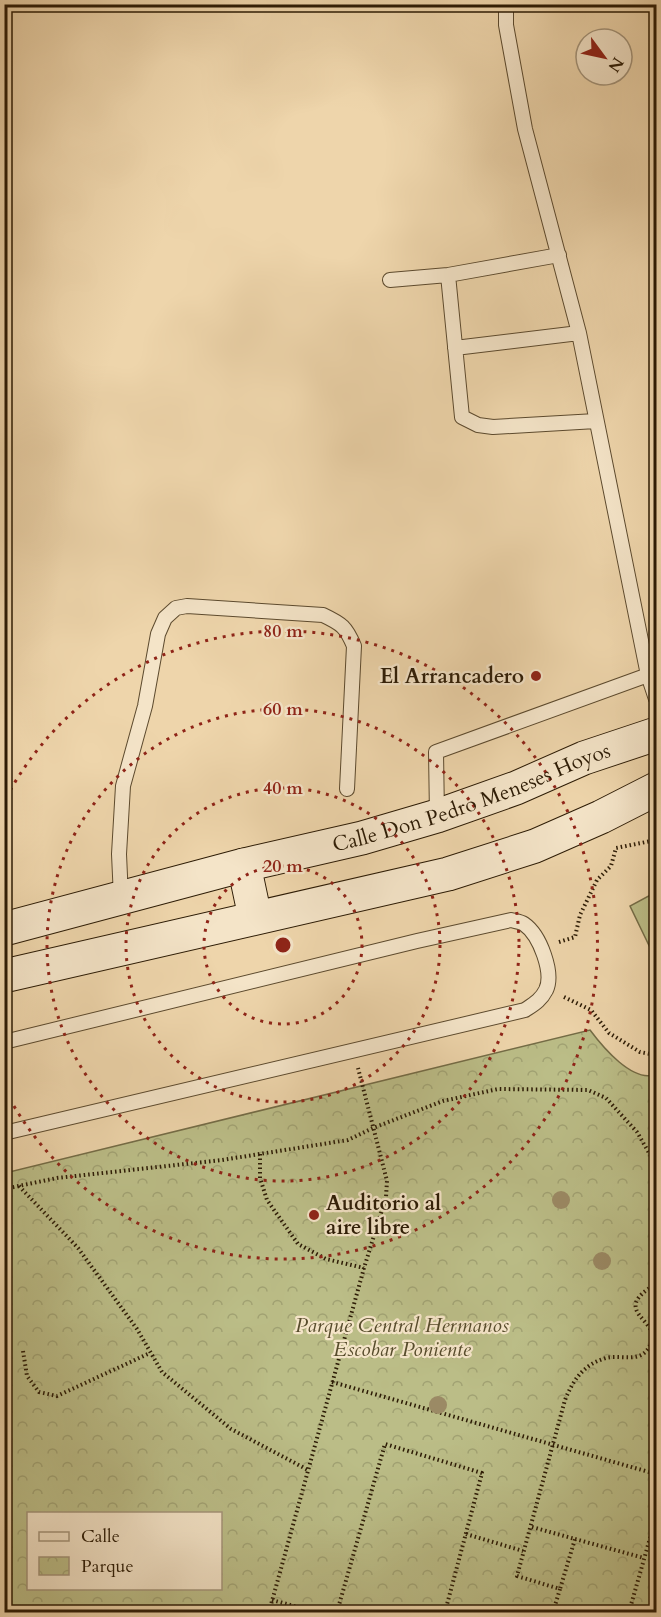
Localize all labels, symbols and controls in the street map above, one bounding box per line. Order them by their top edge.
north arrow [574,27,634,87]
text: N [603,53,629,77]
text: 80 m [263,619,303,644]
place label: El Arrancadero [380,662,524,691]
marker: El Arrancadero [529,669,543,683]
text: 60 m [263,697,303,722]
street label: Calle Don Pedro Meneses Hoyos [330,736,614,859]
text: 40 m [263,776,303,801]
text: 20 m [263,854,303,879]
centre of rings [273,935,293,955]
place label: Auditorio al aire libre [326,1189,441,1242]
marker: Auditorio al aire libre [307,1208,321,1222]
park label: Parque Central Hermanos Escobar Poniente [295,1311,509,1364]
legend [27,1512,222,1590]
text: Calle [81,1524,120,1549]
text: Parque [81,1554,134,1579]

